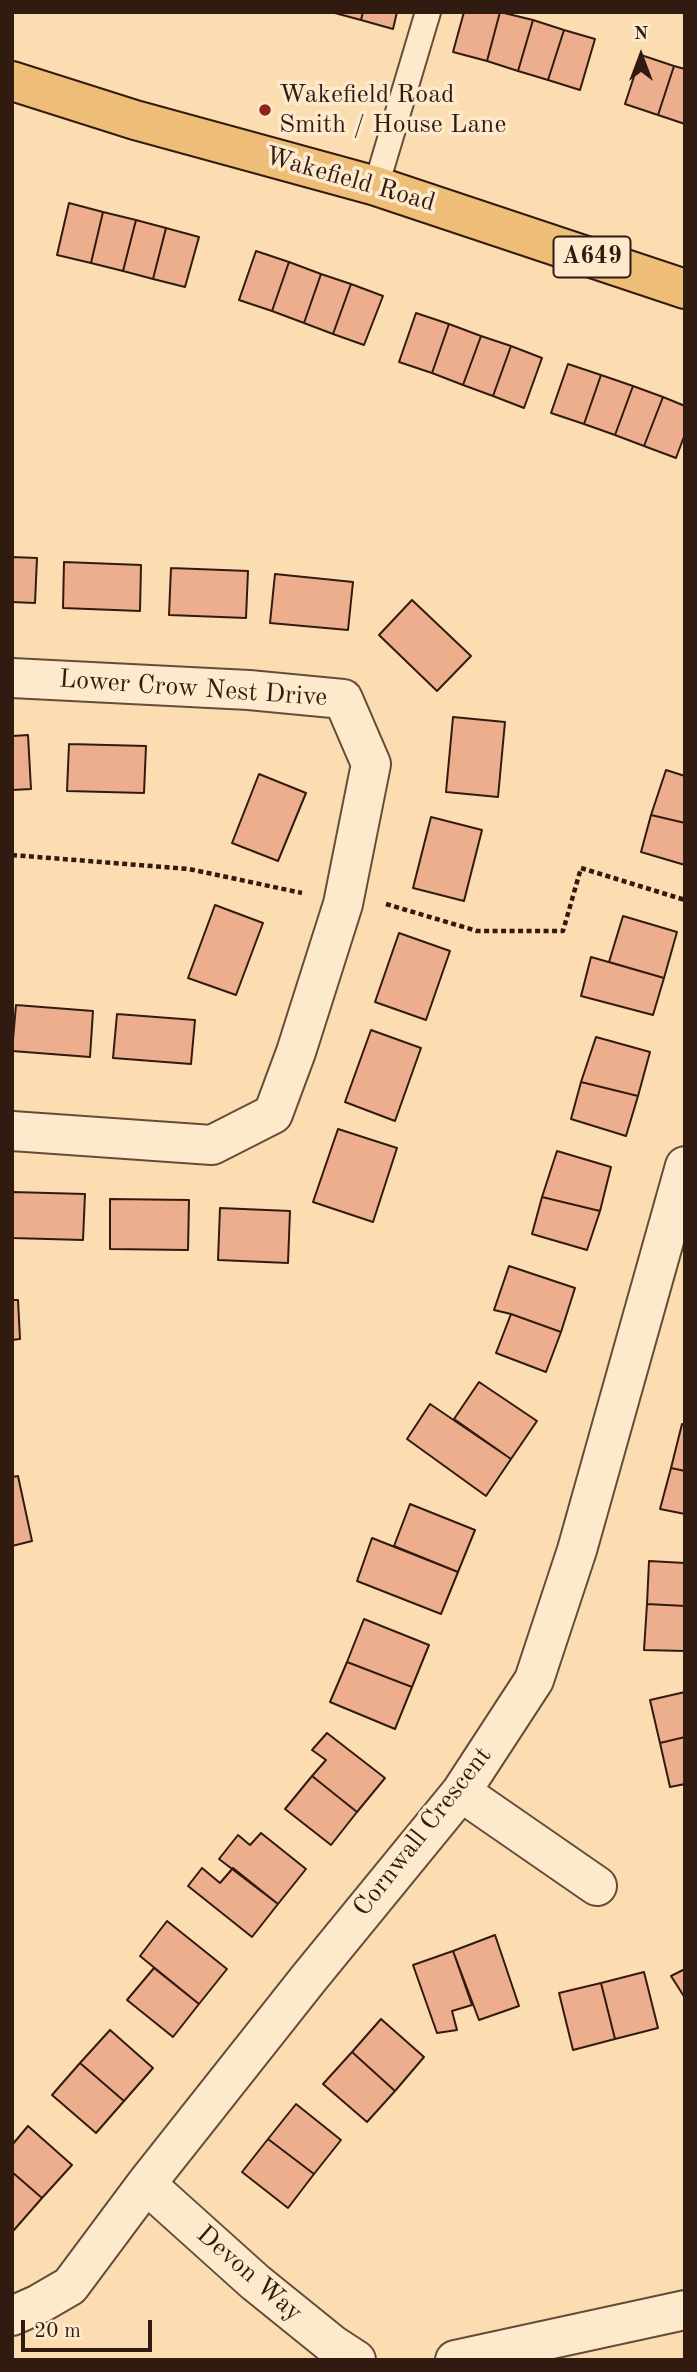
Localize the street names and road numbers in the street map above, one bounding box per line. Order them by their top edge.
street label: Wakefield Road [261,141,439,219]
road number: A649 [554,236,630,278]
street label: Lower Crow Nest Drive [58,664,328,714]
street label: Cornwall Crescent [347,1741,499,1923]
street label: Devon Way [189,2219,309,2329]

